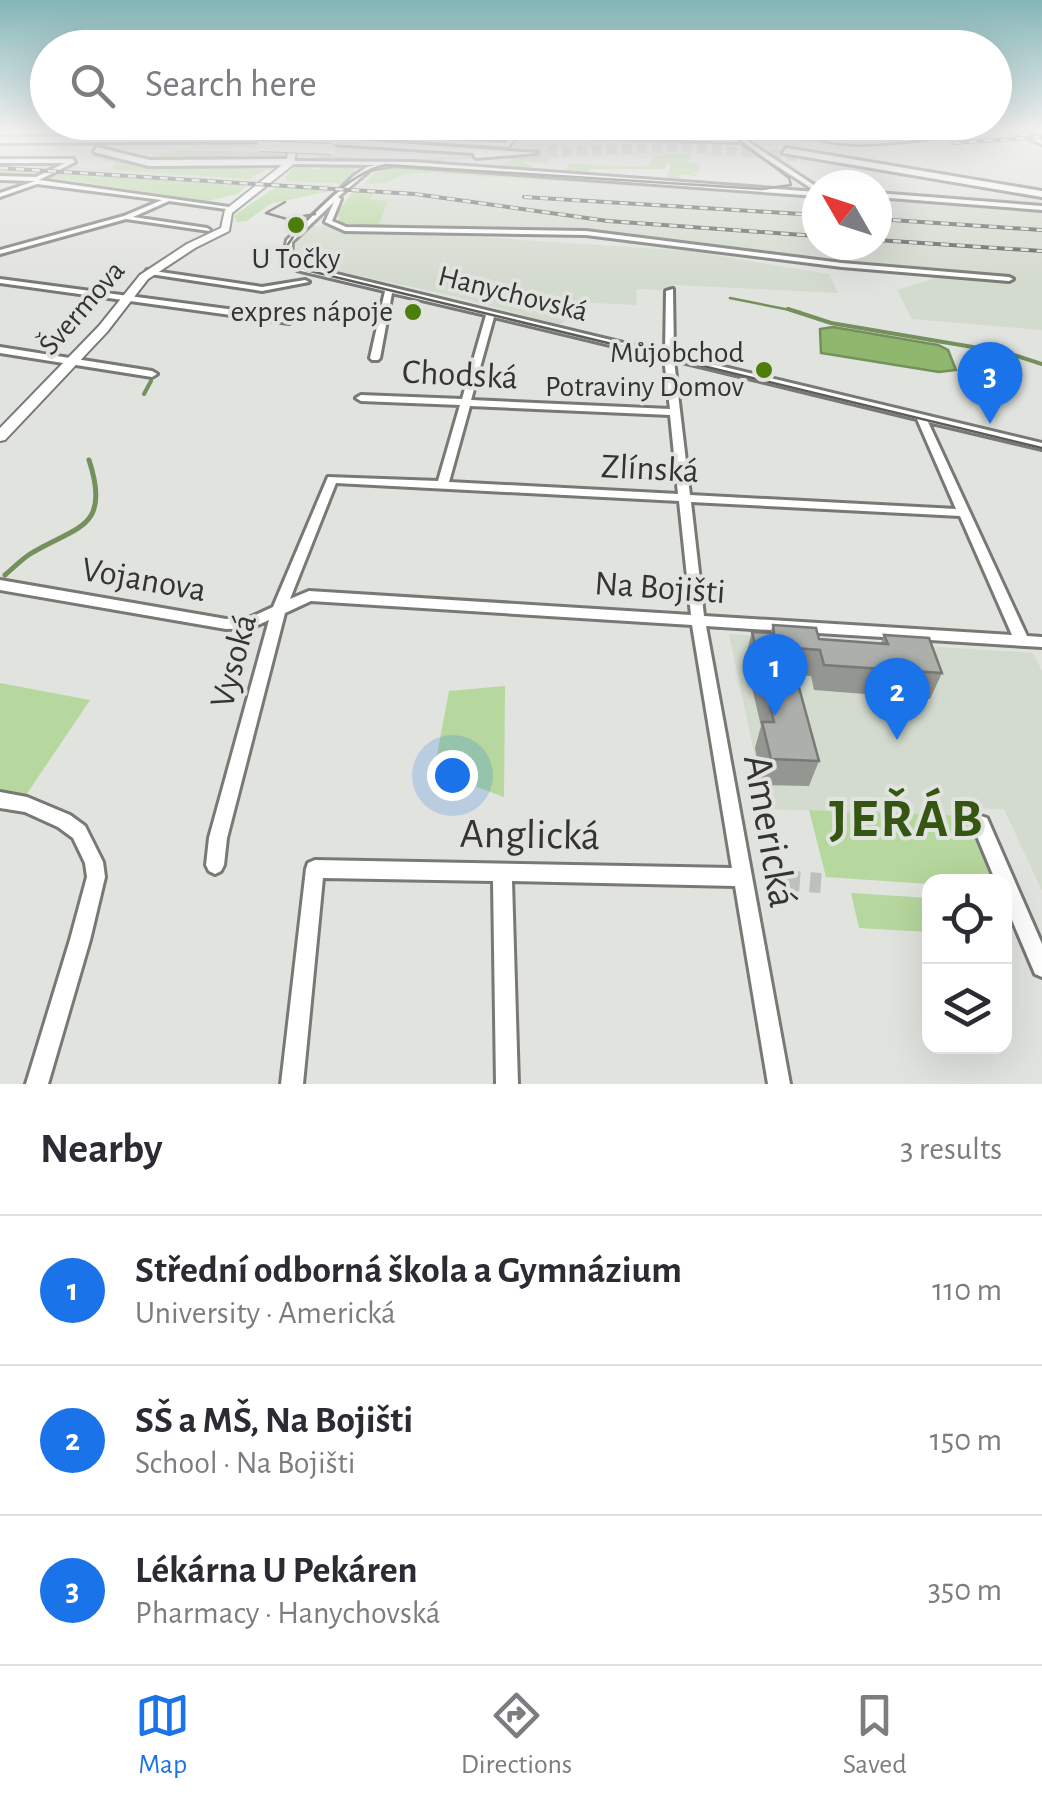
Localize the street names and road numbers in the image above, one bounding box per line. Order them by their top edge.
street label: Švermova [32,254,131,361]
street label: Hanychovská [435,261,591,327]
street label: Chodská [401,354,519,396]
street label: Zlínská [600,449,700,489]
street label: Vojanova [79,552,209,608]
street label: Na Bojišti [593,566,727,610]
street label: Vysoká [205,610,263,712]
street label: Americká [736,751,804,911]
street label: Anglická [459,813,601,857]

